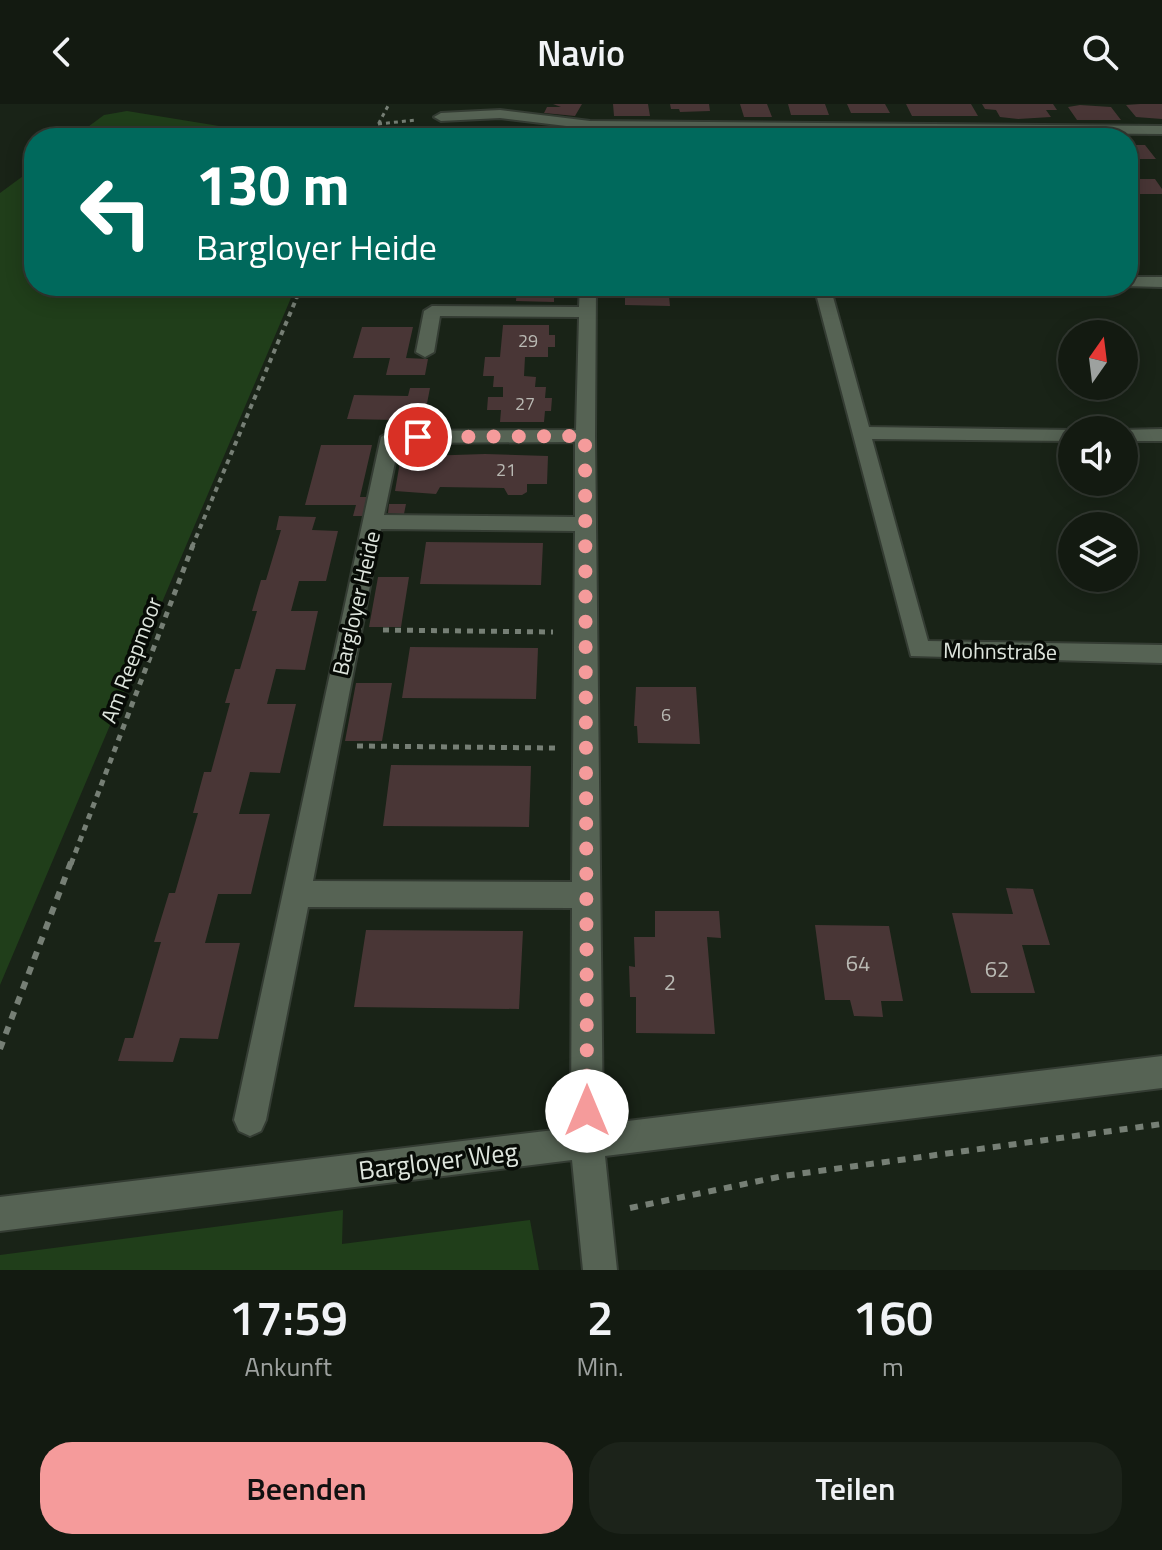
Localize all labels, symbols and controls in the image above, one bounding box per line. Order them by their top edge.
text: Navio [537,25,625,80]
icon: back [40,30,84,74]
icon: search [1078,30,1122,74]
text: 130 m [196,142,349,227]
icon: left [64,160,168,264]
text: Bargloyer Heide [196,219,437,274]
north arrow [1058,320,1138,400]
map controls [1058,320,1138,592]
house number: 29 [518,327,538,354]
house number: 27 [515,390,535,417]
pin [384,403,452,471]
icon: arrive [396,415,440,459]
button: sound [1058,416,1138,496]
house number: 21 [496,456,516,483]
button: layers [1058,512,1138,592]
street label: Bargloyer Heide [323,527,389,679]
street label: Am Reepmoor [91,592,171,728]
street label: Mohnstraße [943,633,1057,669]
house number: 6 [661,701,671,728]
house number: 64 [846,946,870,980]
house number: 62 [985,952,1009,986]
house number: 2 [664,965,676,999]
position arrow [545,1069,629,1153]
street label: Bargloyer Weg [356,1131,520,1190]
text: 17:59 [229,1281,348,1354]
text: 2 [587,1281,614,1354]
text: 160 [853,1281,933,1354]
text: Ankunft [245,1347,332,1386]
text: Min. [577,1347,624,1386]
text: m [882,1347,904,1386]
button: Beenden [40,1442,573,1534]
button: Teilen [589,1442,1122,1534]

